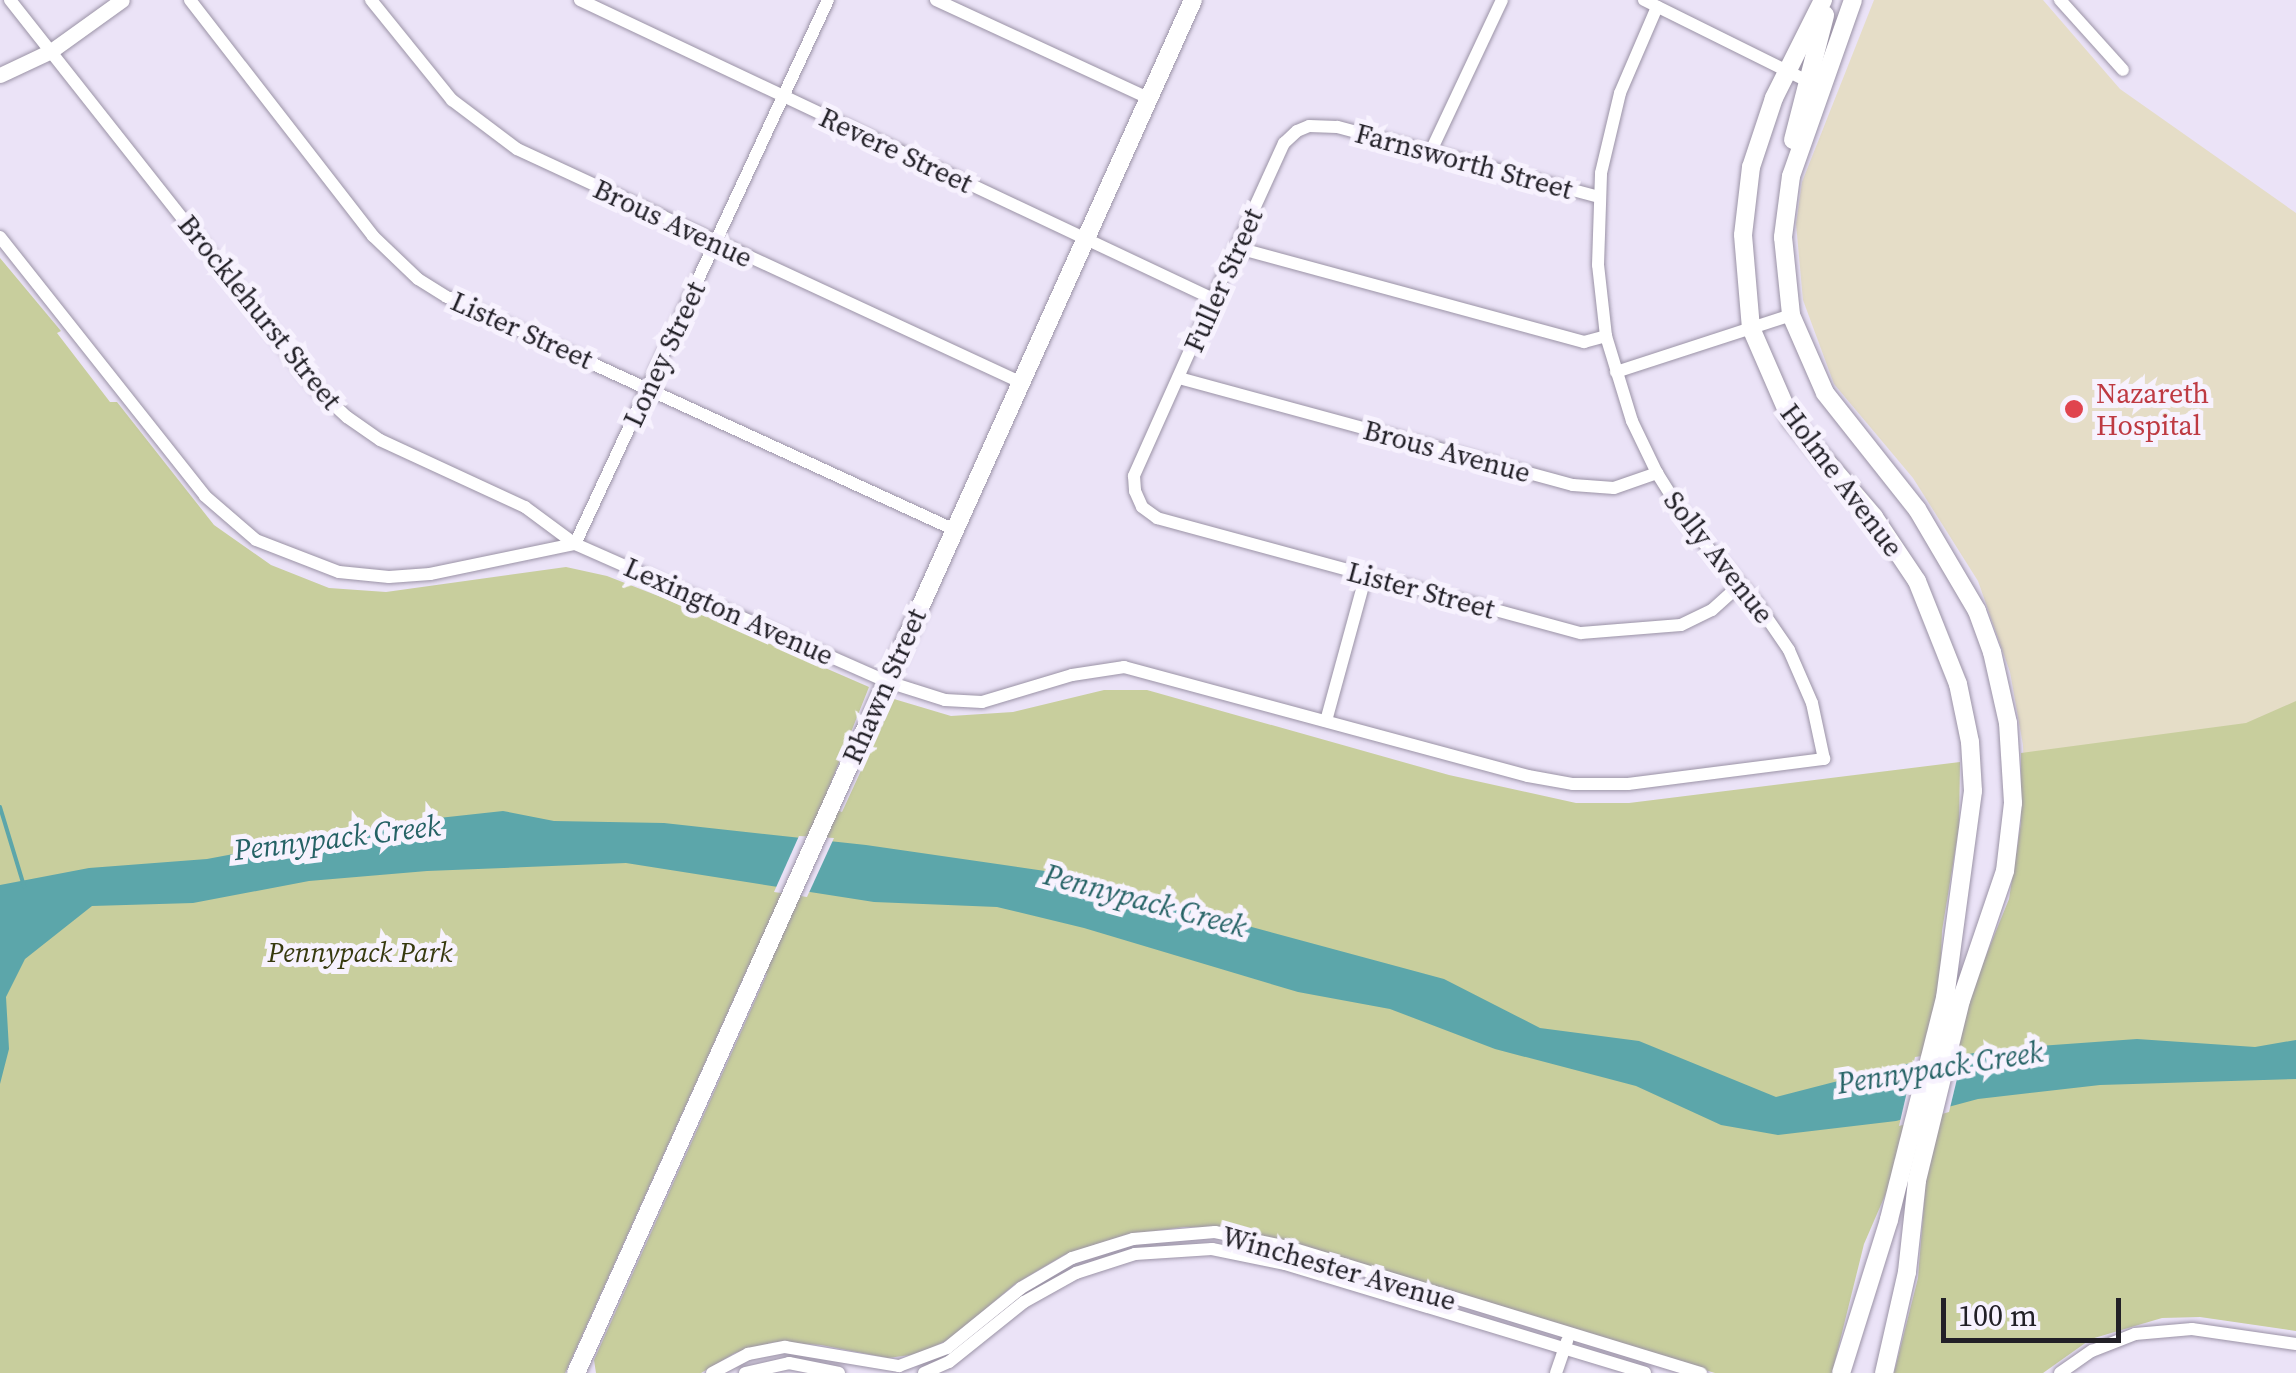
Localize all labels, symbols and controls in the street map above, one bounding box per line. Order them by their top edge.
street label: Revere Street [814,100,978,200]
street label: Farnsworth Street [1352,116,1576,206]
street label: Brous Avenue [588,172,758,274]
street label: Fuller Street [1176,203,1270,357]
street label: Brocklehurst Street [171,208,349,416]
street label: Loney Street [616,276,712,432]
street label: Lister Street [446,284,598,376]
place label: Nazareth Hospital [2096,376,2209,442]
marker: Nazareth Hospital [2061,396,2087,422]
street label: Holme Avenue [1774,397,1910,563]
street label: Brous Avenue [1360,413,1534,489]
street label: Solly Avenue [1657,484,1781,630]
street label: Lexington Avenue [619,550,839,672]
street label: Lister Street [1344,554,1498,626]
street label: Rhawn Street [835,603,933,769]
water label: Pennypack Creek [232,807,442,869]
water label: Pennypack Creek [1040,857,1250,945]
park label: Pennypack Park [267,935,453,969]
water label: Pennypack Creek [1834,1034,2046,1102]
street label: Winchester Avenue [1218,1219,1460,1317]
scale bar [1946,1278,2126,1340]
text: 100 m [1958,1295,2037,1336]

